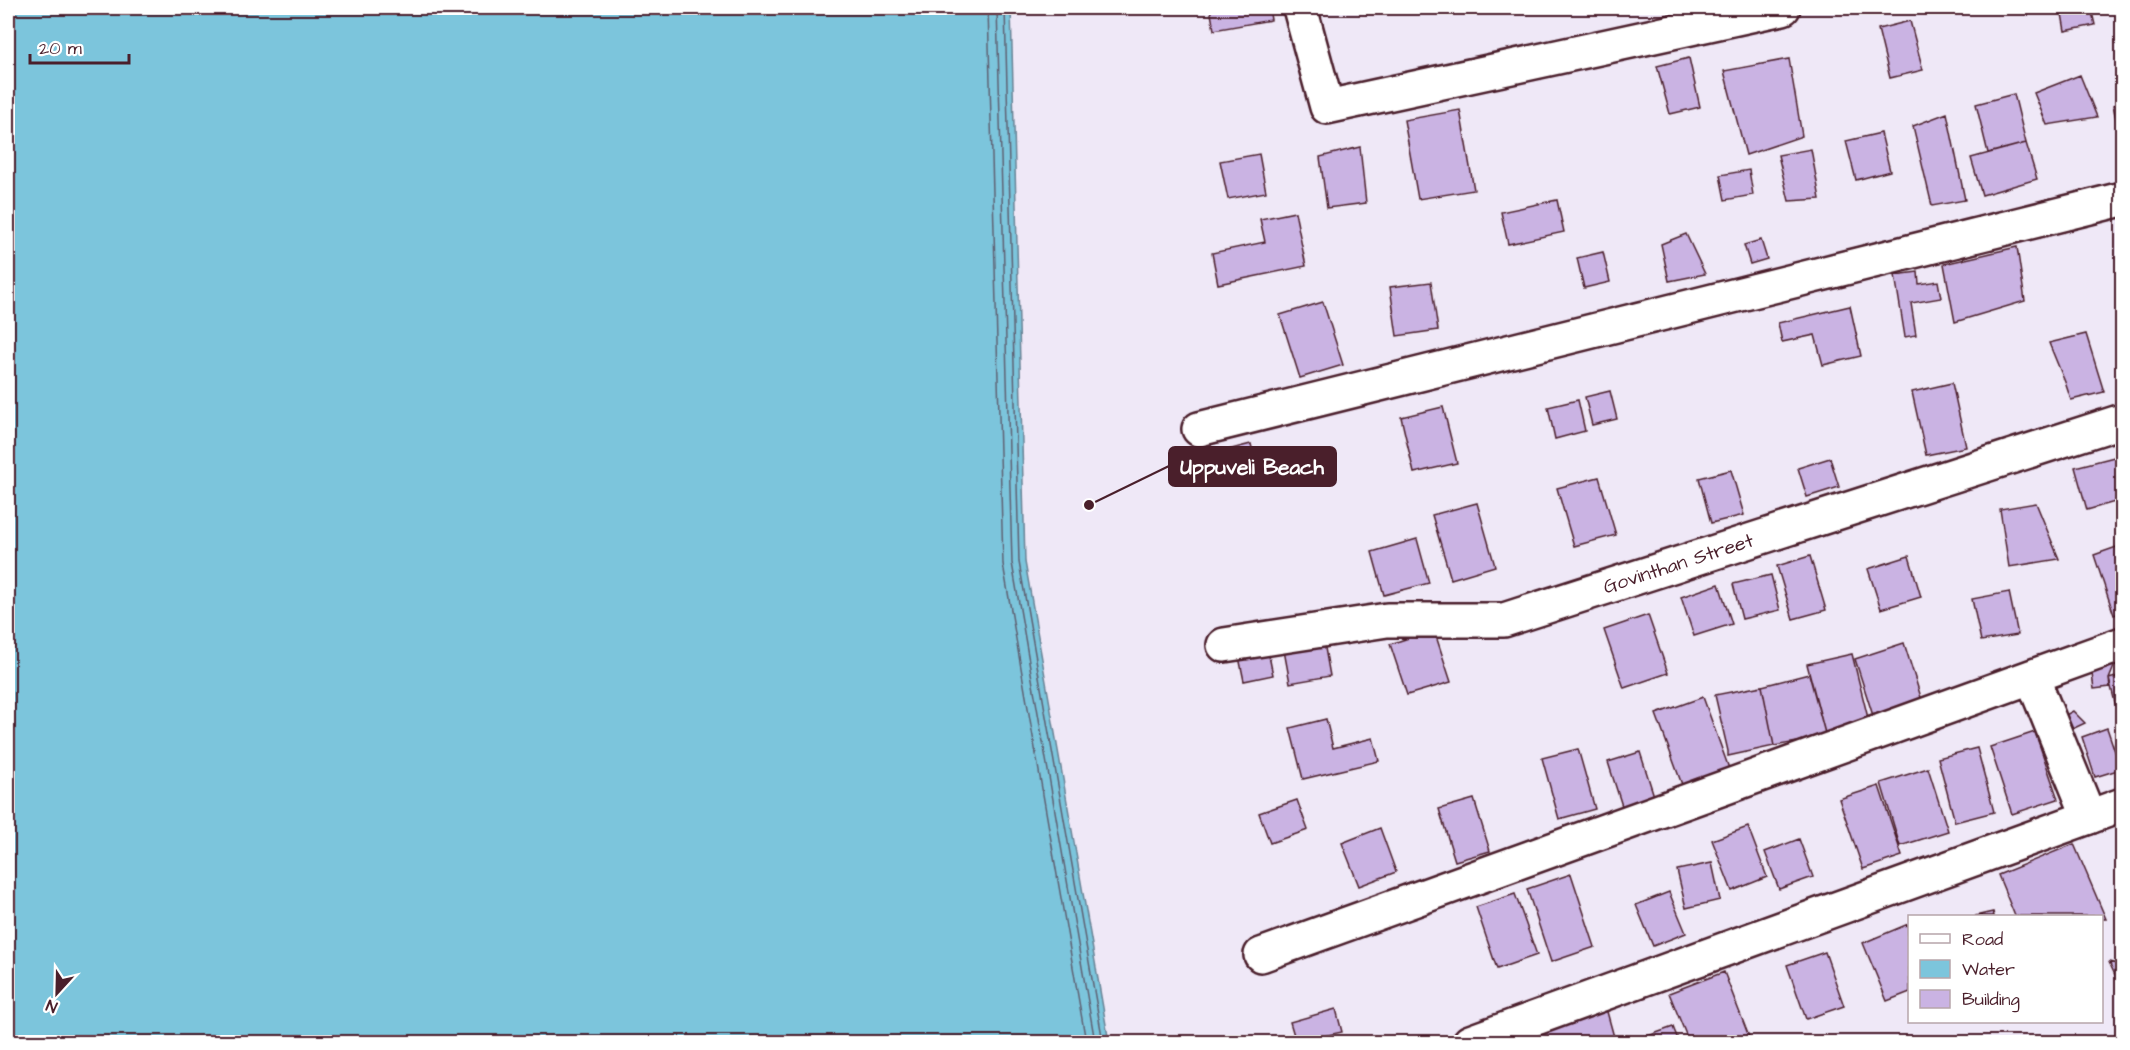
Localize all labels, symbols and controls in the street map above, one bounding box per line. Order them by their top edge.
scale bar [30,27,129,65]
text: 20 m [39,36,82,61]
callout: Uppuveli Beach [1169,447,1336,486]
text: Uppuveli Beach [1180,453,1324,483]
street label: Govinthan Street [1600,527,1757,601]
legend [1908,915,2103,1023]
text: Road [1962,927,2003,952]
text: Water [1962,957,2015,982]
north arrow [27,963,87,1023]
text: Building [1962,987,2020,1013]
text: N [43,994,61,1018]

